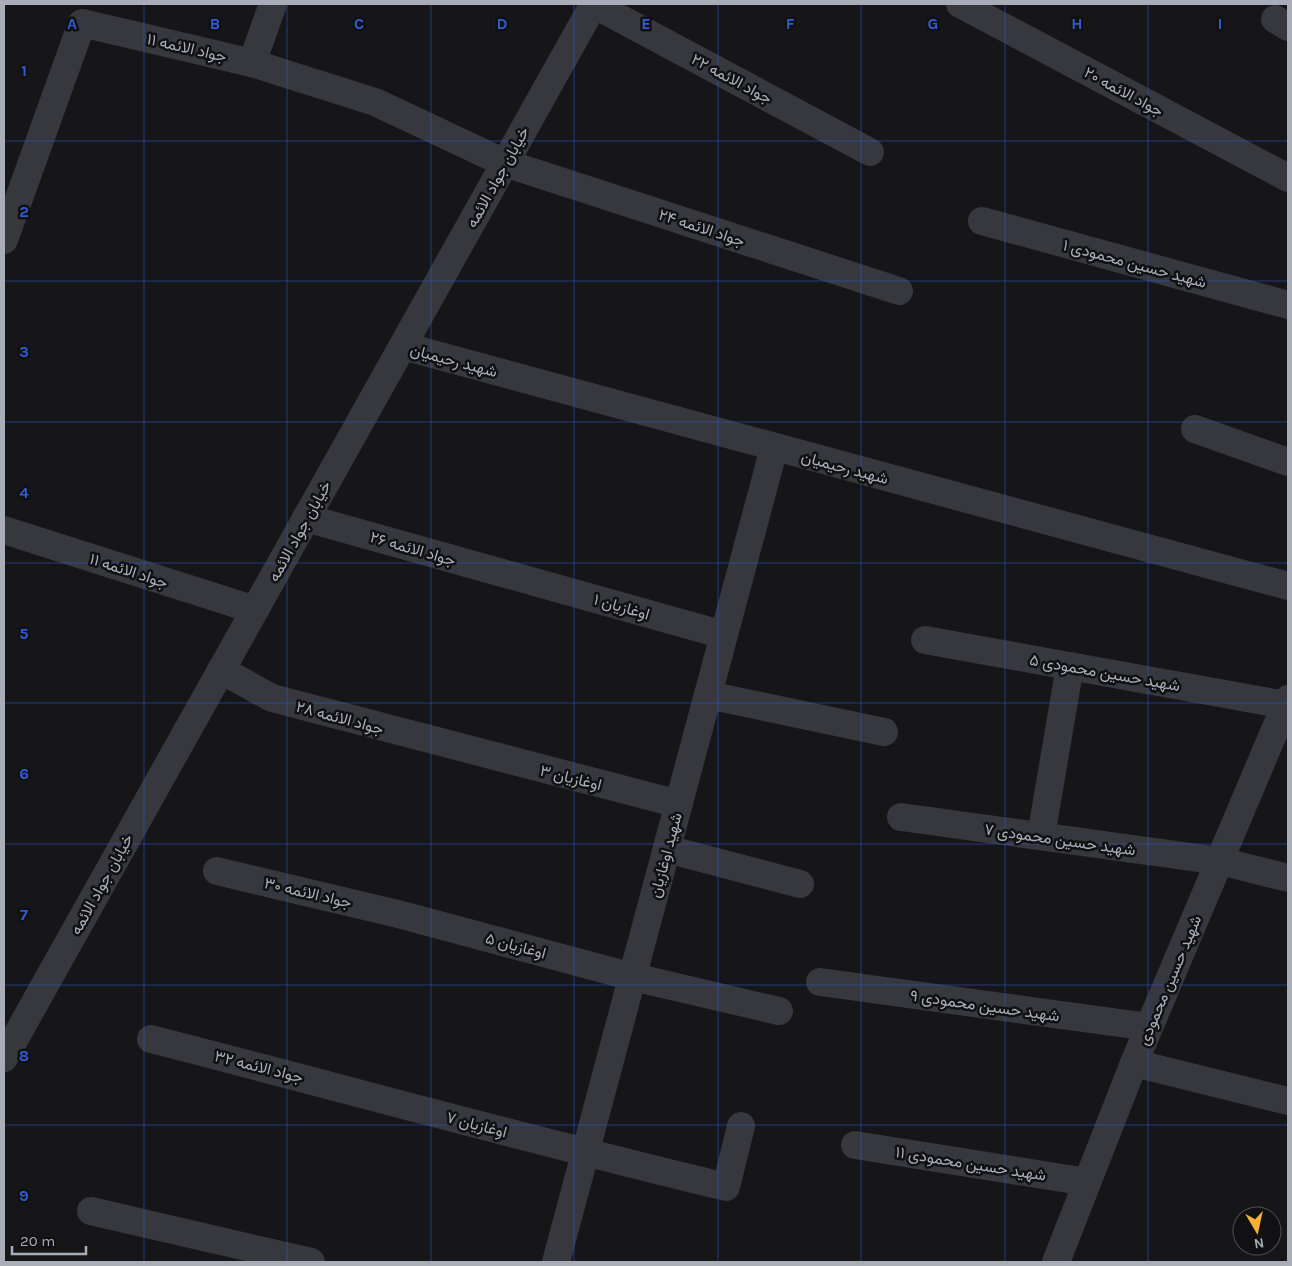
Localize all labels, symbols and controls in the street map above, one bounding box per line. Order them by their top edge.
text: A [67,14,77,33]
text: B [210,14,220,33]
text: C [354,14,364,33]
text: D [497,14,508,33]
text: E [641,14,651,33]
text: F [786,14,795,33]
text: G [928,14,938,33]
text: H [1071,14,1083,33]
text: I [1218,14,1222,33]
street label: جواد الائمه ۱۱ [145,29,229,67]
street label: جواد الائمه ۲۲ [688,49,776,109]
text: 1 [21,61,27,80]
street label: جواد الائمه ۲۰ [1080,63,1167,121]
street label: خیابان جواد الائمه [462,123,534,232]
text: 2 [19,202,29,221]
street label: جواد الائمه ۲۴ [656,205,748,251]
street label: شهید حسین محمودی ۱ [1061,235,1209,293]
street label: شهید رحیمیان [408,340,500,382]
text: 3 [19,342,29,361]
street label: شهید رحیمیان [799,447,891,489]
street label: خیابان جواد الائمه [264,477,336,586]
text: 4 [19,483,29,502]
street label: جواد الائمه ۲۶ [368,527,458,571]
street label: جواد الائمه ۱۱ [87,549,171,593]
street label: اوغازیان ۱ [591,589,652,624]
text: 5 [19,624,29,643]
street label: شهید حسین محمودی ۵ [1028,650,1182,696]
street label: جواد الائمه ۲۸ [294,697,386,739]
street label: اوغازیان ۳ [538,761,604,795]
text: 6 [19,764,29,783]
street label: شهید اوغازیان [645,810,687,900]
street label: شهید حسین محمودی ۷ [983,819,1137,861]
street label: خیابان جواد الائمه [66,830,138,939]
street label: جواد الائمه ۳۰ [262,873,354,913]
text: 7 [20,905,28,924]
street label: شهید حسین محمودی [1134,912,1206,1048]
street label: اوغازیان ۵ [483,928,548,964]
street label: شهید حسین محمودی ۹ [909,986,1061,1026]
text: 8 [19,1046,29,1065]
street label: جواد الائمه ۳۲ [212,1046,306,1088]
street label: اوغازیان ۷ [444,1107,509,1143]
street label: شهید حسین محمودی ۱۱ [894,1142,1048,1186]
text: 9 [19,1186,29,1205]
north arrow [1232,1206,1282,1256]
scale bar [12,1224,86,1256]
text: 20 m [20,1232,55,1250]
text: N [1253,1234,1265,1253]

